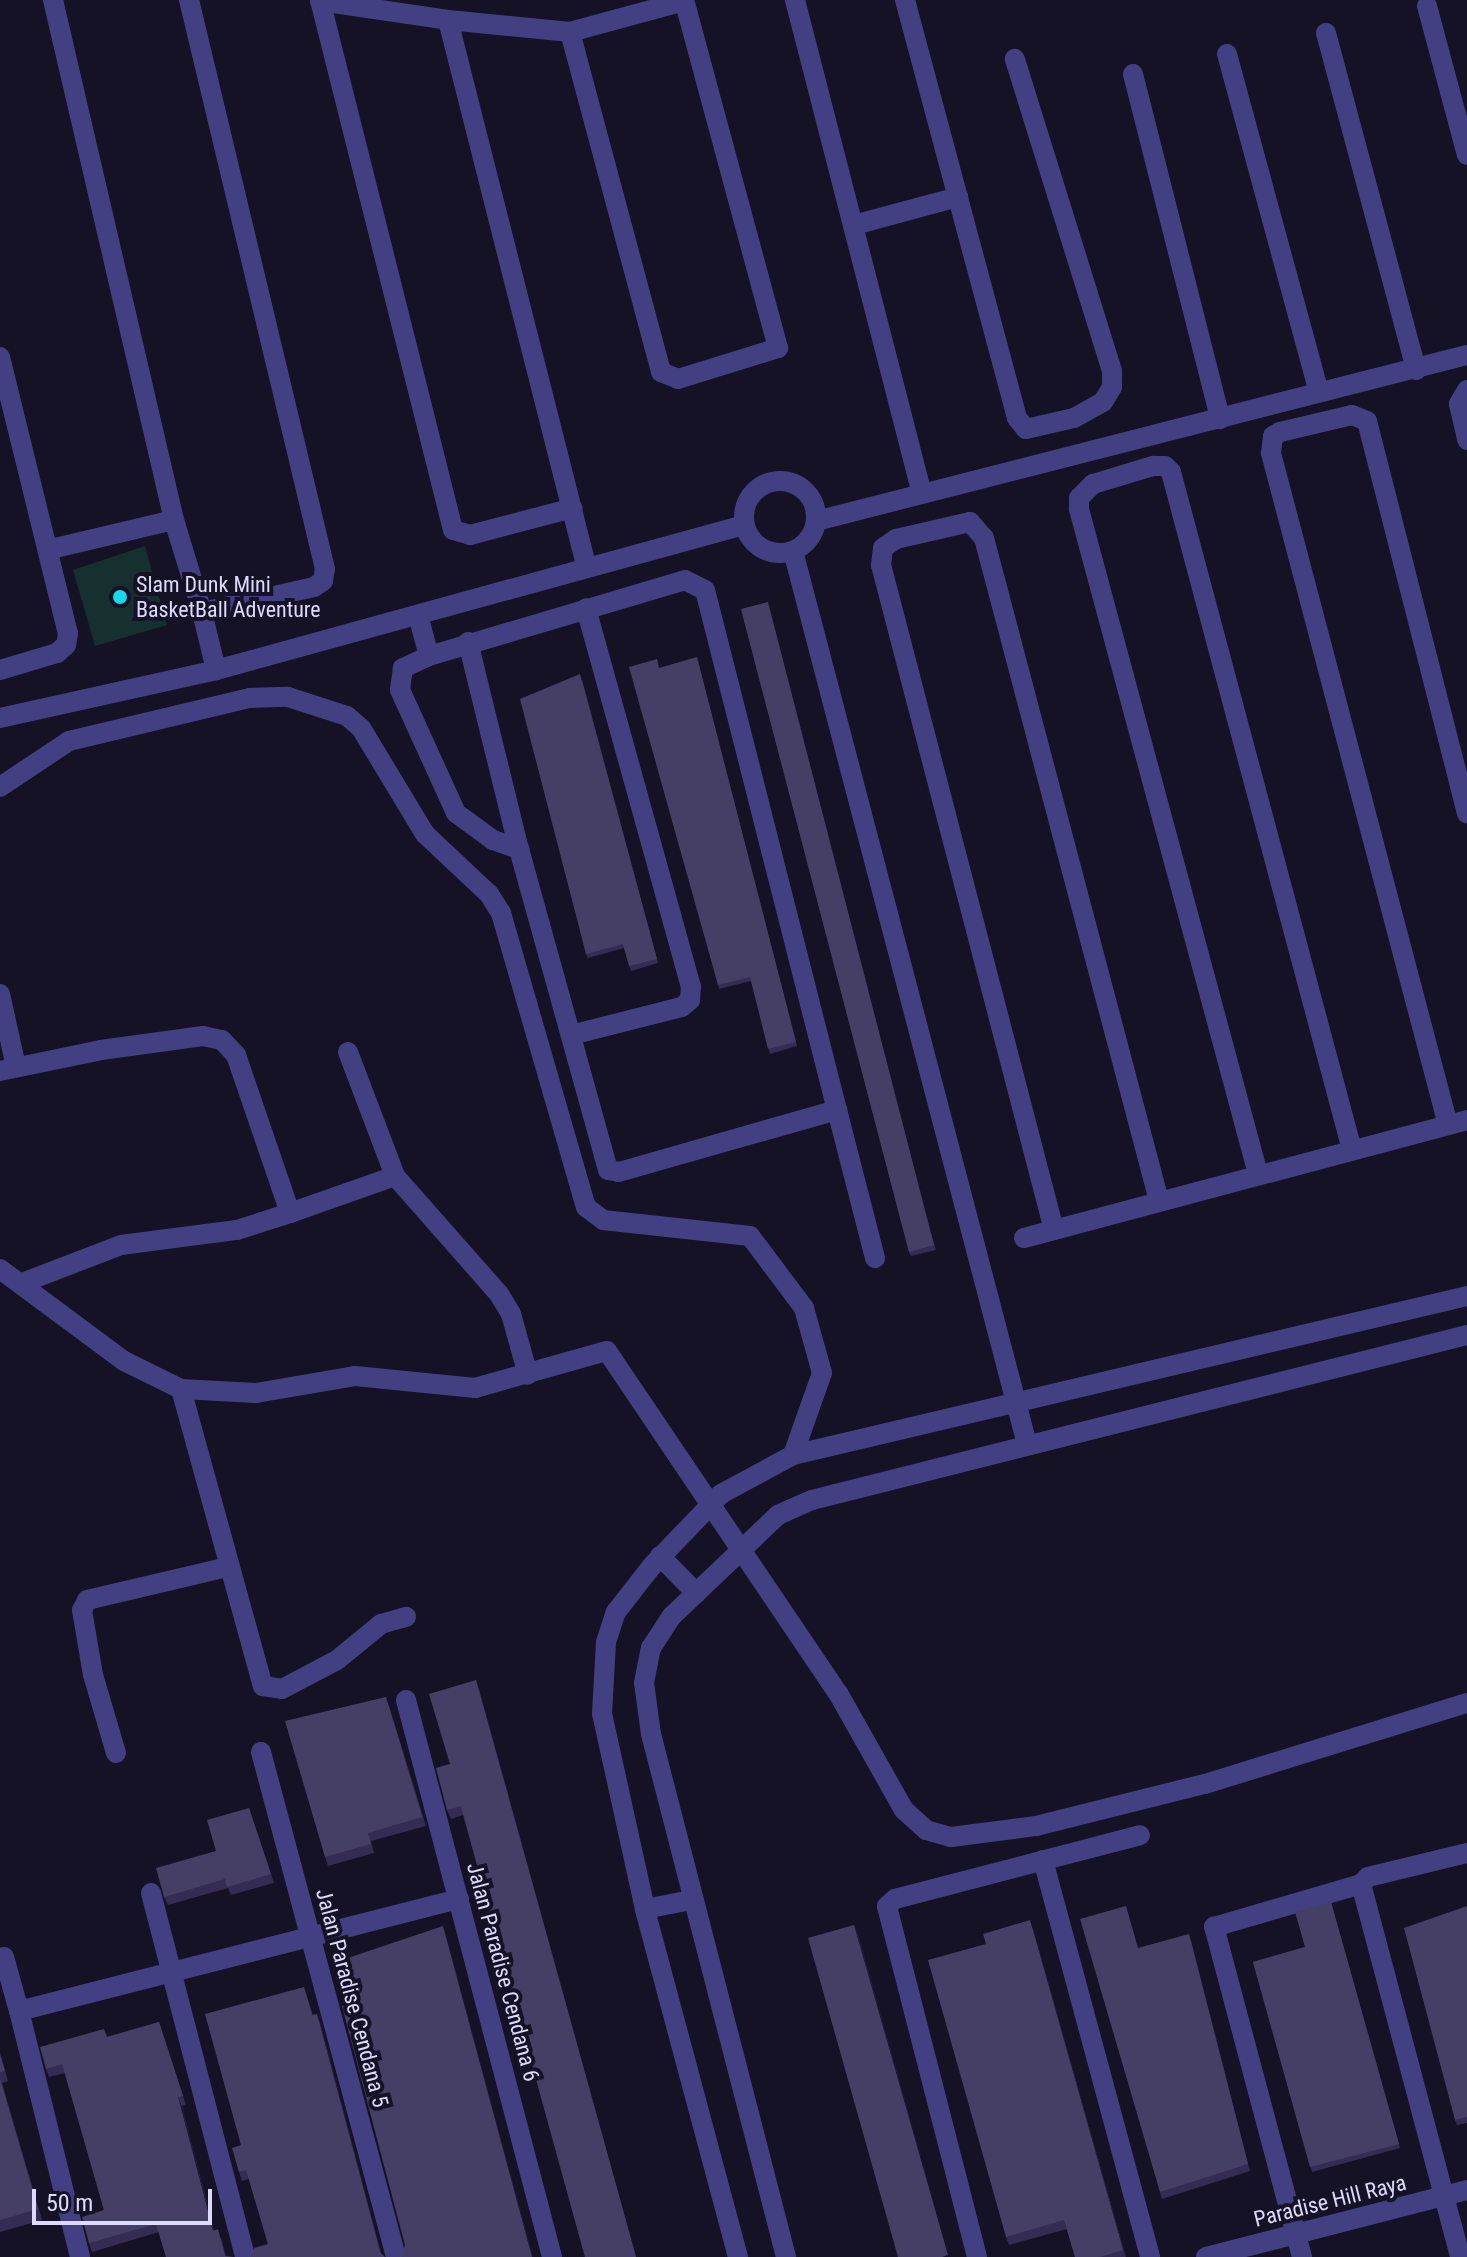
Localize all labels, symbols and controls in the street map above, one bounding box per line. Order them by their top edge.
place label: Slam Dunk Mini BasketBall Adventure [136,571,321,622]
marker: Slam Dunk Mini BasketBall Adventure [111,588,129,606]
street label: Jalan Paradise Cendana 6 [461,1860,545,2084]
street label: Jalan Paradise Cendana 5 [310,1886,394,2110]
street label: Paradise Hill Raya [1251,2169,1409,2233]
scale bar [36,2173,216,2223]
text: 50 m [46,2189,93,2217]

